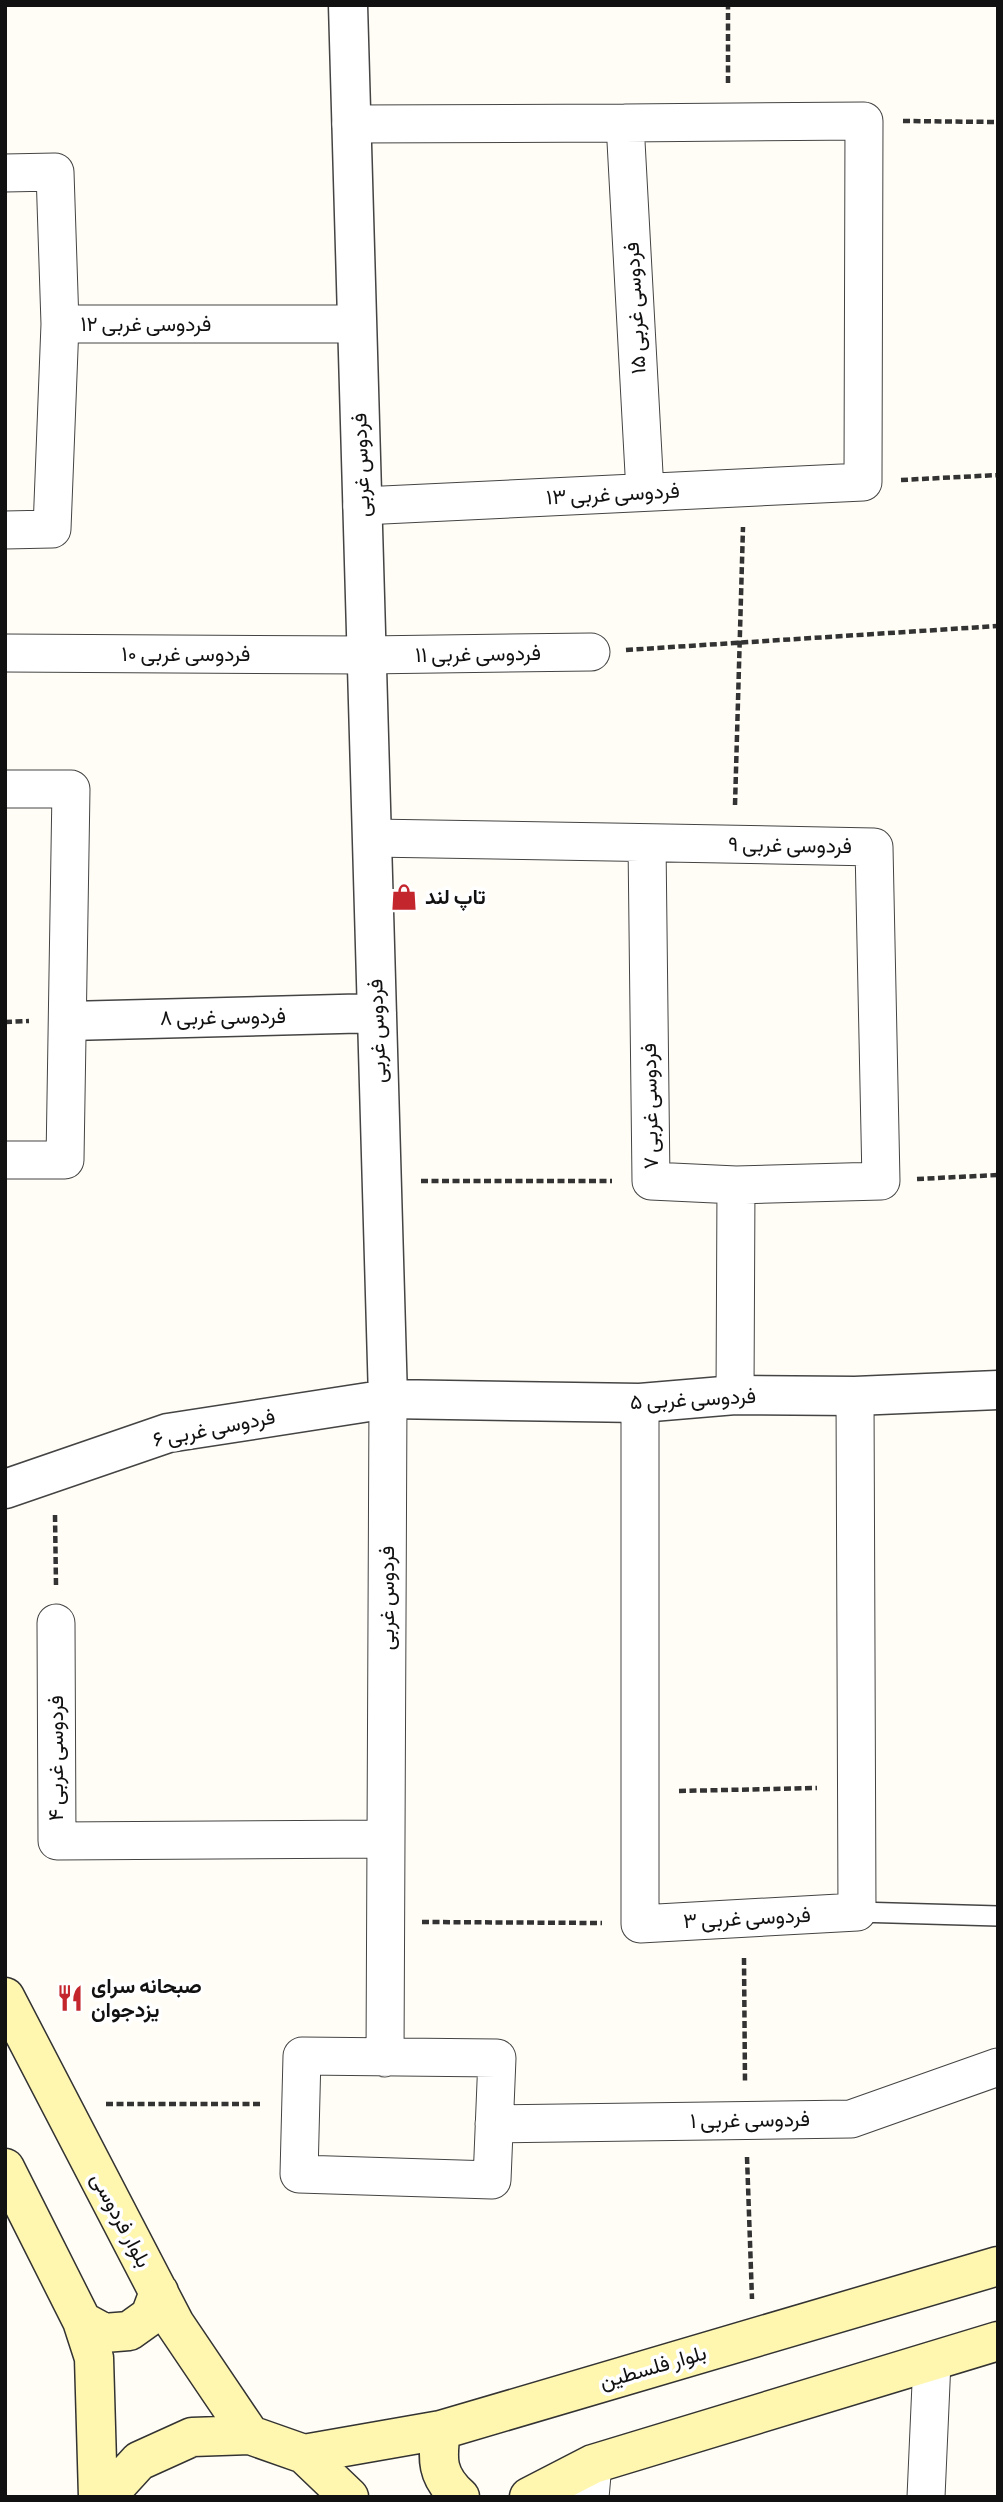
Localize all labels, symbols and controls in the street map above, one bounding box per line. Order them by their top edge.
street label: فردوسی غربی ۱۵ [620,241,651,375]
street label: فردوسی غربی ۱۲ [81,312,211,337]
street label: فردوس غربی [347,412,376,518]
street label: فردوسی غربی ۱۳ [546,479,680,510]
street label: فردوسی غربی ۱۱ [415,641,541,668]
street label: فردوسی غربی ۱۰ [122,642,250,667]
street label: فردوسی غربی ۹ [728,832,852,859]
shop icon: تاپ لند [389,882,419,912]
place label: تاپ لند [425,885,486,911]
street label: فردوس غربی [363,978,392,1084]
street label: فردوسی غربی ۸ [160,1004,286,1031]
street label: فردوسی غربی ۷ [637,1043,664,1169]
street label: فردوسی غربی ۵ [629,1384,757,1415]
street label: فردوسی غربی ۶ [151,1404,277,1453]
street label: فردوس غربی [375,1546,400,1650]
street label: فردوسی غربی ۴ [44,1695,69,1821]
street label: فردوسی غربی ۳ [683,1903,811,1934]
place label: صبحانه سرای یزدجوان [91,1974,202,2023]
restaurant icon: صبحانه سرای یزدجوان [55,1983,85,2013]
street label: فردوسی غربی ۱ [690,2107,810,2134]
street label: بلوار فردوسی [85,2169,156,2272]
street label: بلوار فلسطین [597,2340,709,2395]

